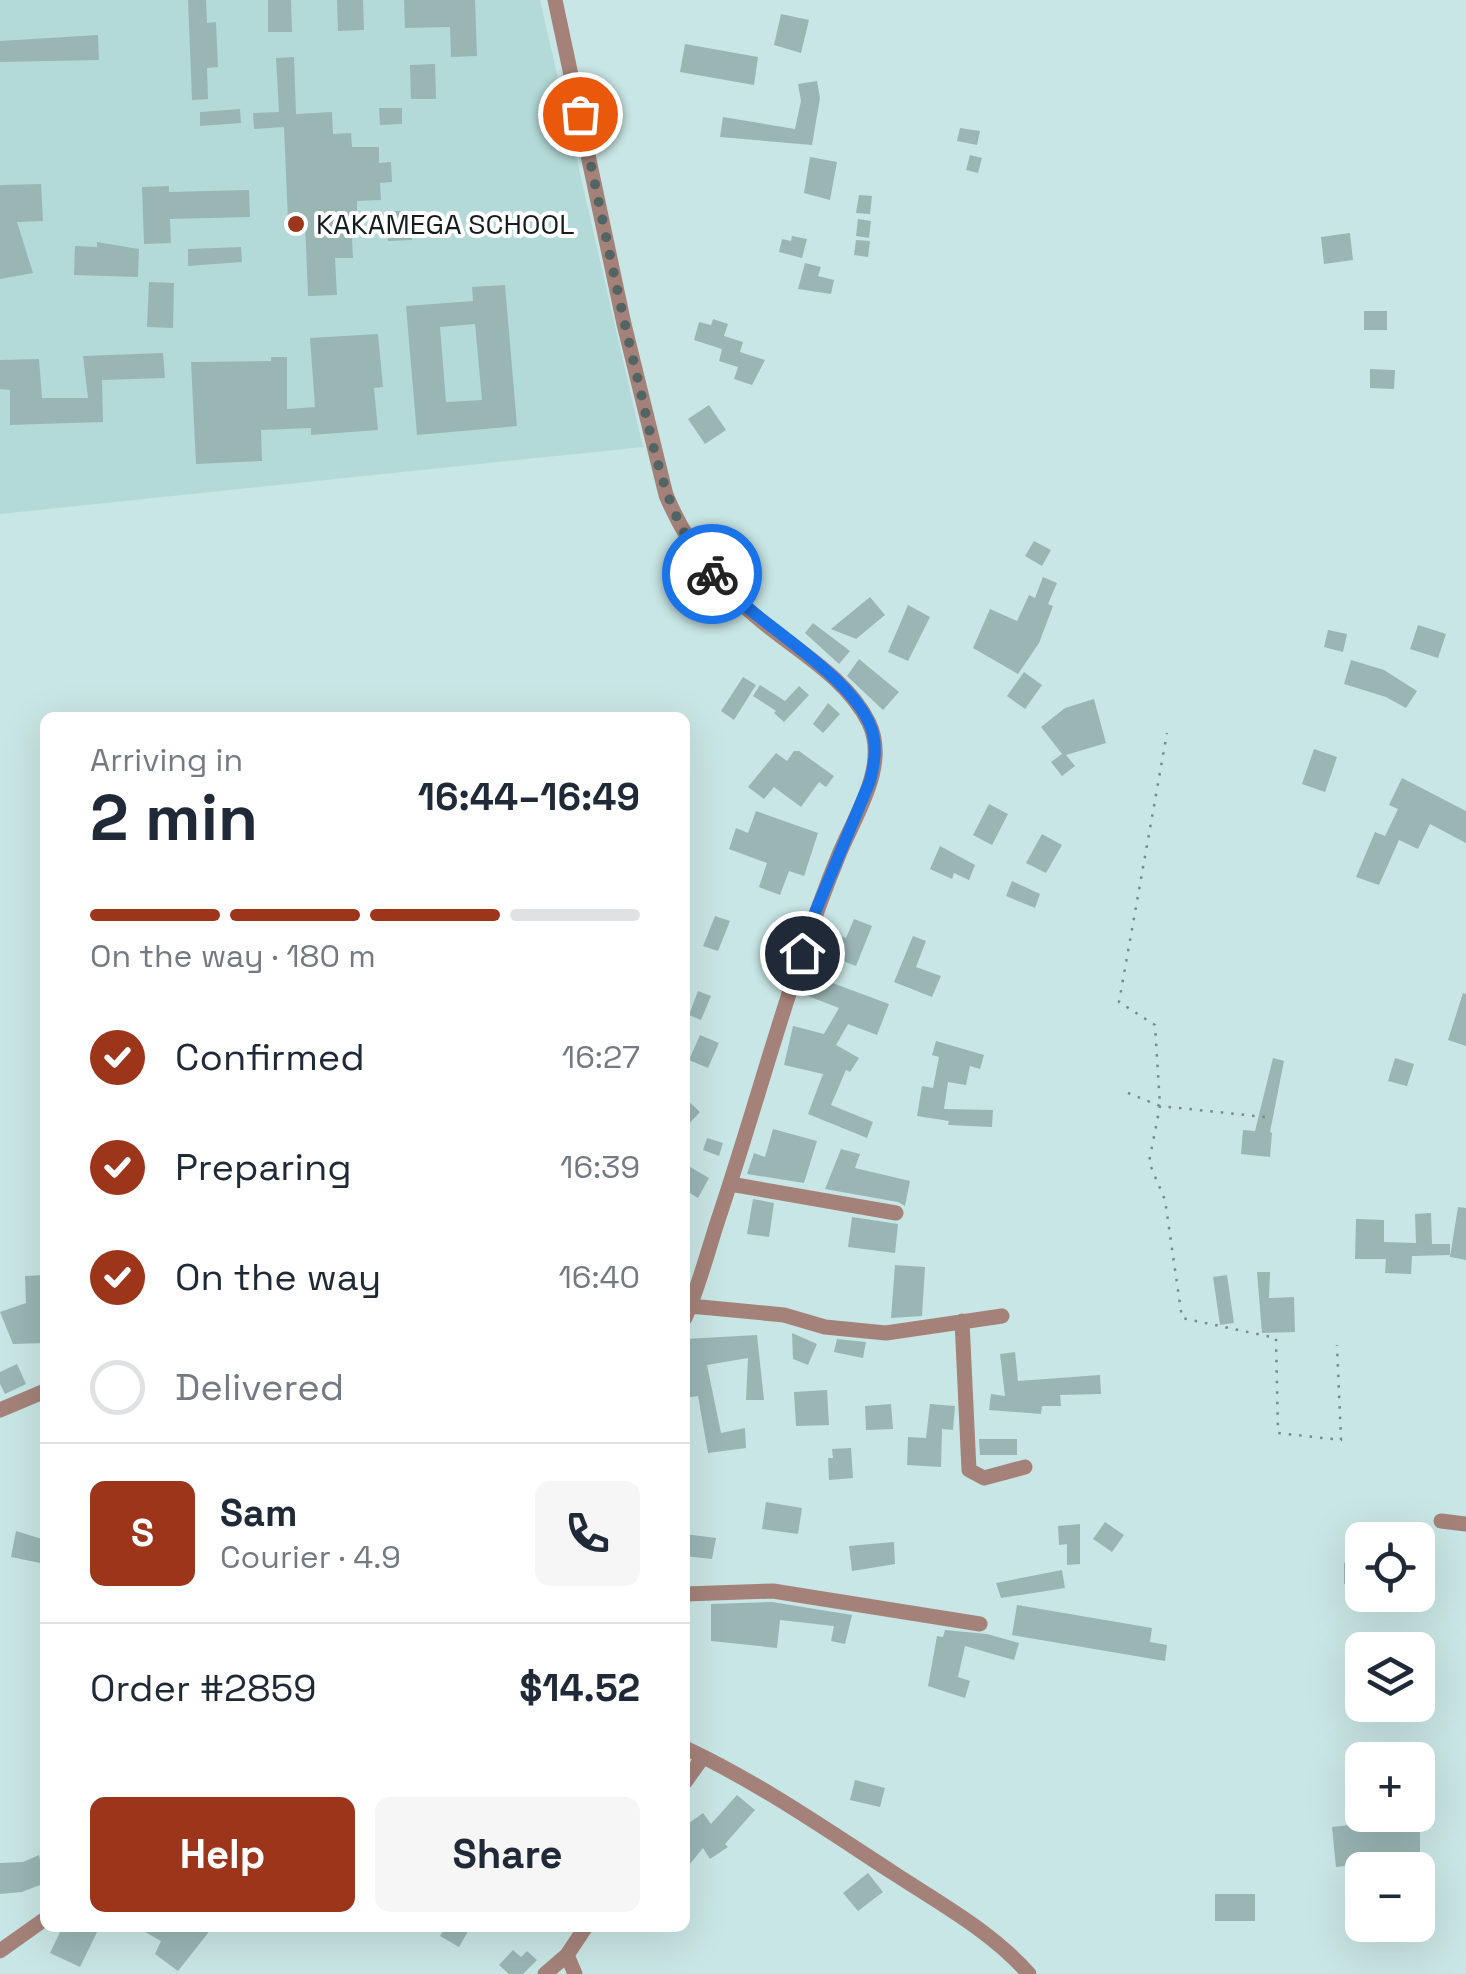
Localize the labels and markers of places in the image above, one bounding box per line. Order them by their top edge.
pin [538,72,623,157]
place label: KAKAMEGA SCHOOL [316,206,575,242]
marker: KAKAMEGA SCHOOL [285,213,307,235]
pin [760,911,845,996]

